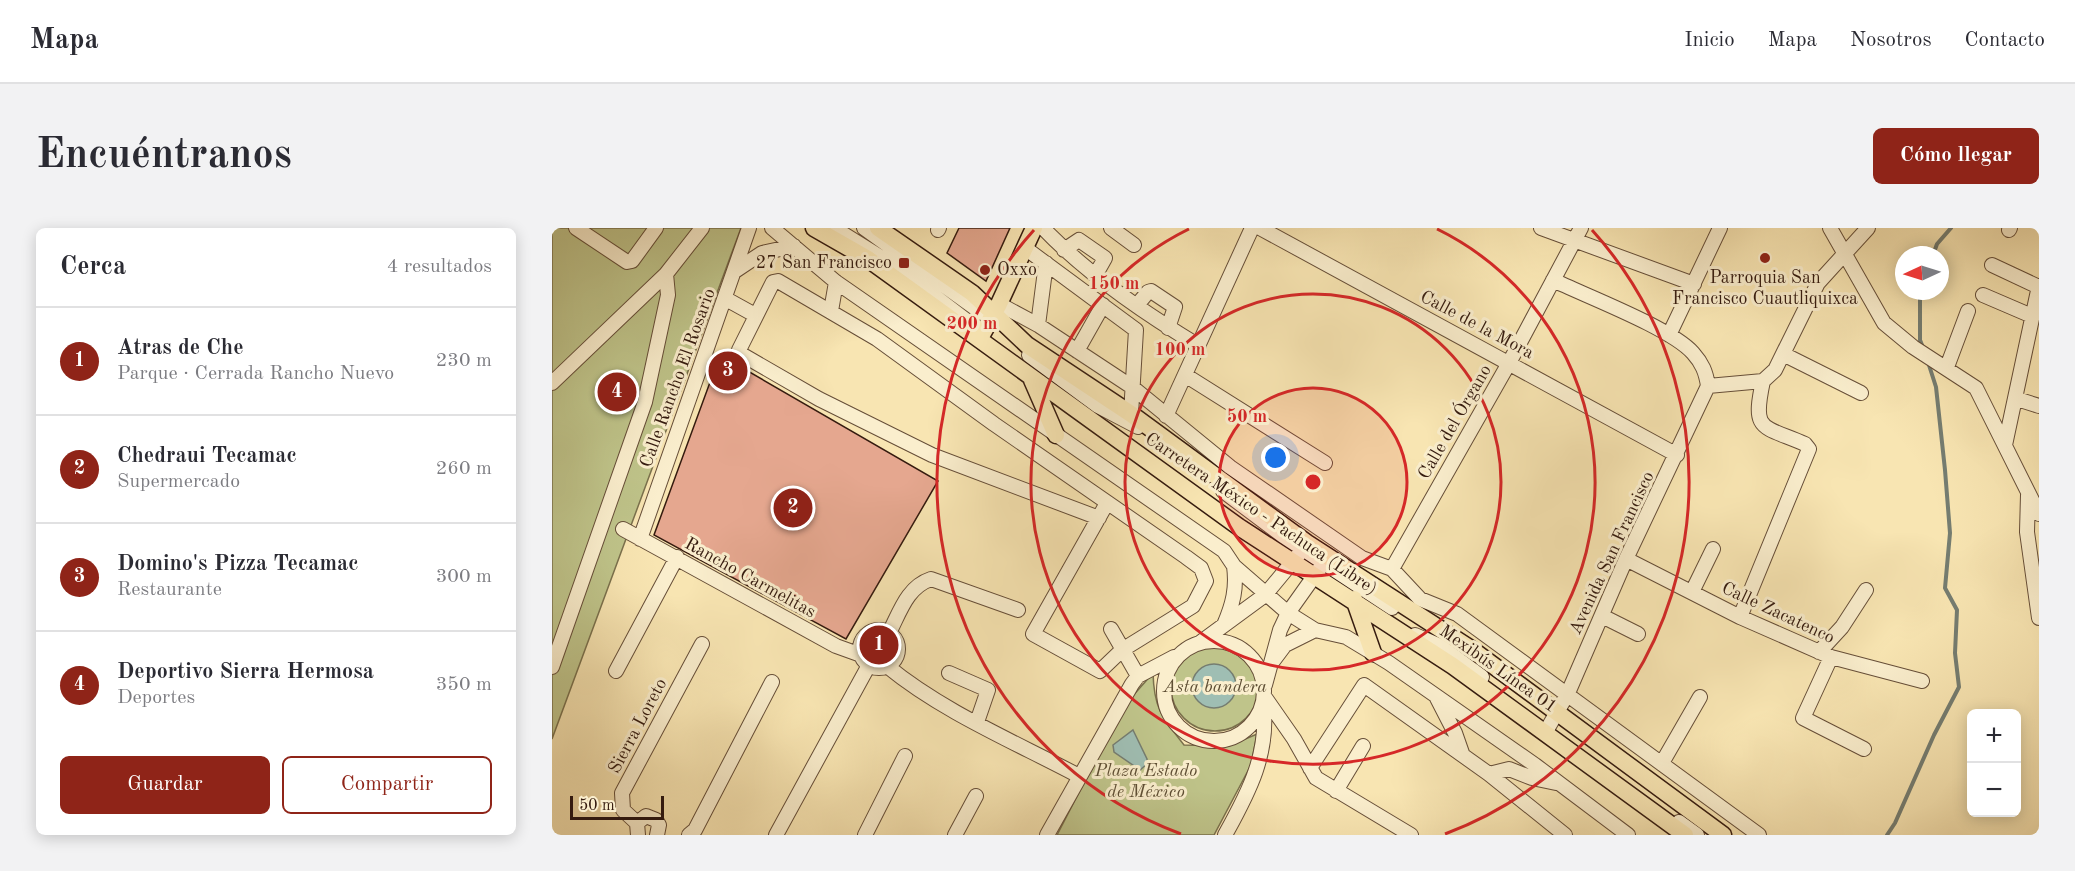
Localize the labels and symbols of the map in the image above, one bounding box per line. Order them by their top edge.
north arrow [1895,246,1949,300]
marker: Parroquia San Francisco Cuautliquixca [1758,251,1772,265]
place label: 27 San Francisco [756,254,892,272]
marker: 27 San Francisco [897,256,911,270]
place label: Oxxo [997,261,1037,279]
marker: Oxxo [978,263,992,277]
place label: Parroquia San Francisco Cuautliquixca [1672,269,1858,308]
text: 150 m [1089,275,1139,293]
street label: Calle Rancho El Rosario [637,286,719,470]
street label: Calle de la Mora [1417,288,1537,363]
text: 200 m [947,315,997,333]
text: 100 m [1155,341,1205,359]
pin: 3 [708,348,747,394]
street label: Calle del Órgano [1411,359,1495,482]
pin: 4 [598,370,636,414]
text: 50 m [1227,408,1267,426]
street label: Carretera México - Pachuca (Libre) [1142,429,1381,598]
your location [1261,443,1290,472]
street label: Avenida San Francisco [1566,469,1658,637]
centre of rings [1303,472,1323,492]
pin: 2 [774,486,812,530]
street label: Rancho Carmelitas [681,535,819,622]
street label: Calle Zacatenco [1719,579,1837,647]
pin: 1 [860,622,898,668]
street label: Mexibús Línea 01 [1436,622,1560,716]
street label: Sierra Loreto [605,675,671,777]
park label: Asta bandera [1162,678,1267,696]
park label: Plaza Estado de México [1094,762,1197,801]
scale bar [570,793,664,820]

